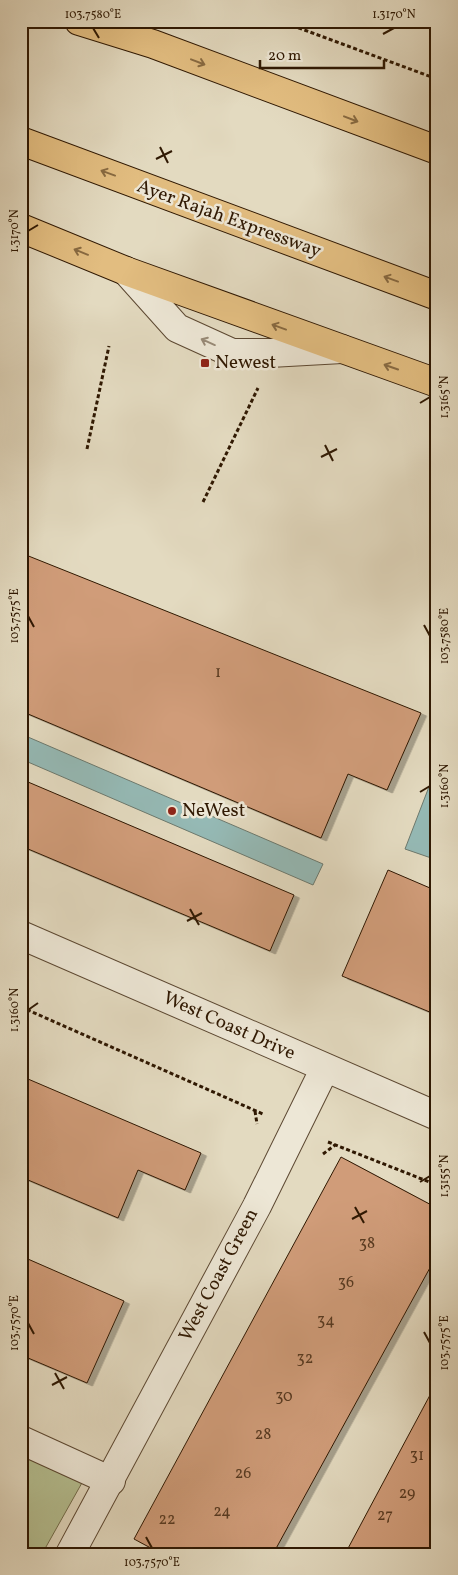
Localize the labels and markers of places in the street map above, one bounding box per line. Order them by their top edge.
place label: Newest [215,350,277,376]
marker: Newest [199,357,211,369]
place label: NeWest [182,798,246,824]
marker: NeWest [166,805,178,817]

